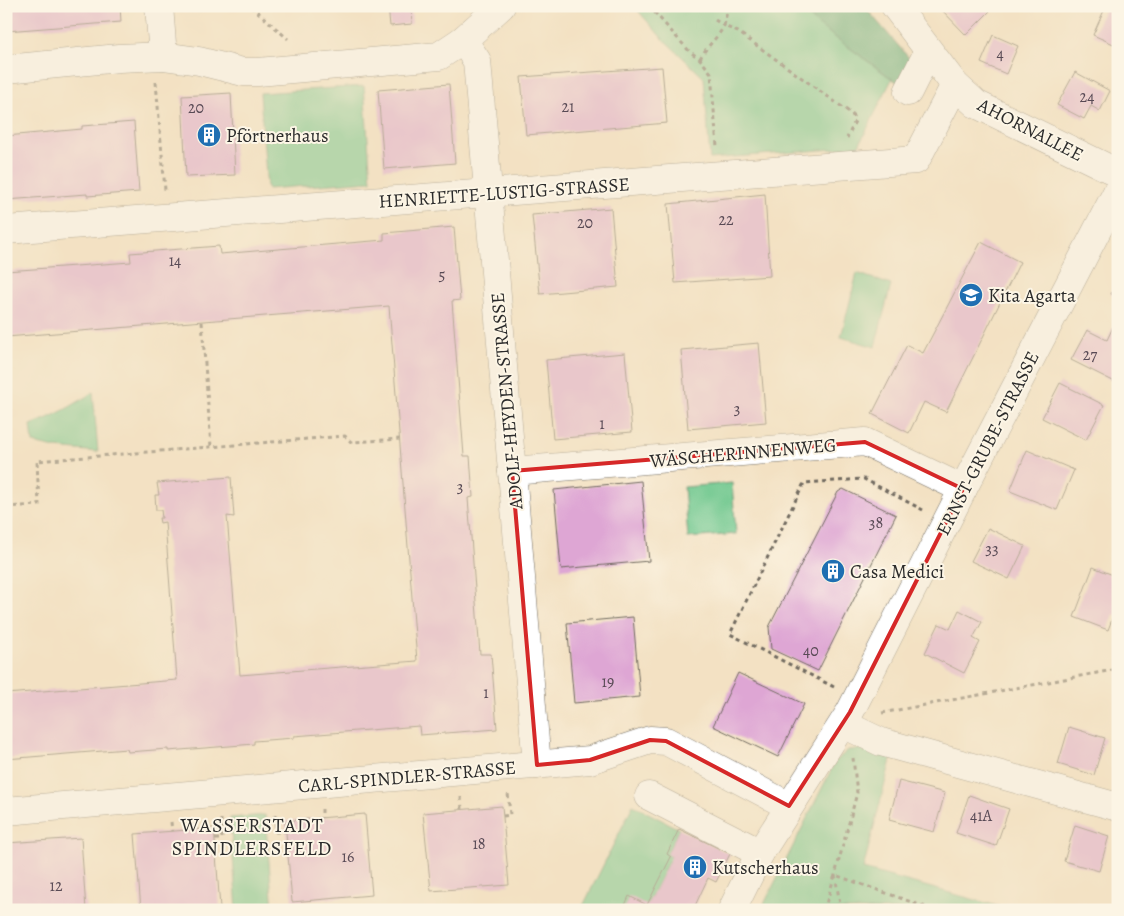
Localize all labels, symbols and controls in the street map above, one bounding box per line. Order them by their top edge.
house number: 4 [996,43,1004,65]
house number: 24 [1080,86,1094,108]
street label: AHORNALLEE [972,92,1088,168]
house number: 21 [561,96,575,118]
house number: 20 [188,97,204,119]
building icon: Pförtnerhaus [196,122,222,148]
place label: Pförtnerhaus [226,123,329,149]
street label: HENRIETTE-LUSTIG-STRASSE [378,171,630,215]
house number: 22 [718,209,734,231]
house number: 20 [577,212,593,234]
house number: 14 [169,250,181,272]
house number: 5 [439,264,446,286]
school or university icon: Kita Agarta [958,282,984,308]
place label: Kita Agarta [988,283,1076,309]
street label: ADOLF-HEYDEN-STRASSE [485,291,530,511]
house number: 27 [1083,344,1097,366]
street label: ERNST-GRUBE-STRASSE [930,347,1046,540]
house number: 3 [734,398,740,420]
house number: 1 [599,413,605,435]
street label: WÄSCHERINNENWEG [648,432,838,474]
house number: 3 [457,476,463,498]
house number: 38 [869,512,883,534]
house number: 33 [985,538,999,560]
building icon: Casa Medici [820,558,846,584]
place label: Casa Medici [850,559,944,585]
house number: 40 [803,640,819,662]
house number: 19 [602,671,614,693]
house number: 1 [483,682,489,704]
street label: CARL-SPINDLER-STRASSE [297,755,517,799]
house number: 41A [970,805,993,827]
district label: WASSERSTADT SPINDLERSFELD [172,812,332,862]
house number: 18 [472,833,486,855]
house number: 16 [342,846,354,868]
building icon: Kutscherhaus [682,854,708,880]
place label: Kutscherhaus [712,855,819,881]
house number: 12 [49,875,63,897]

